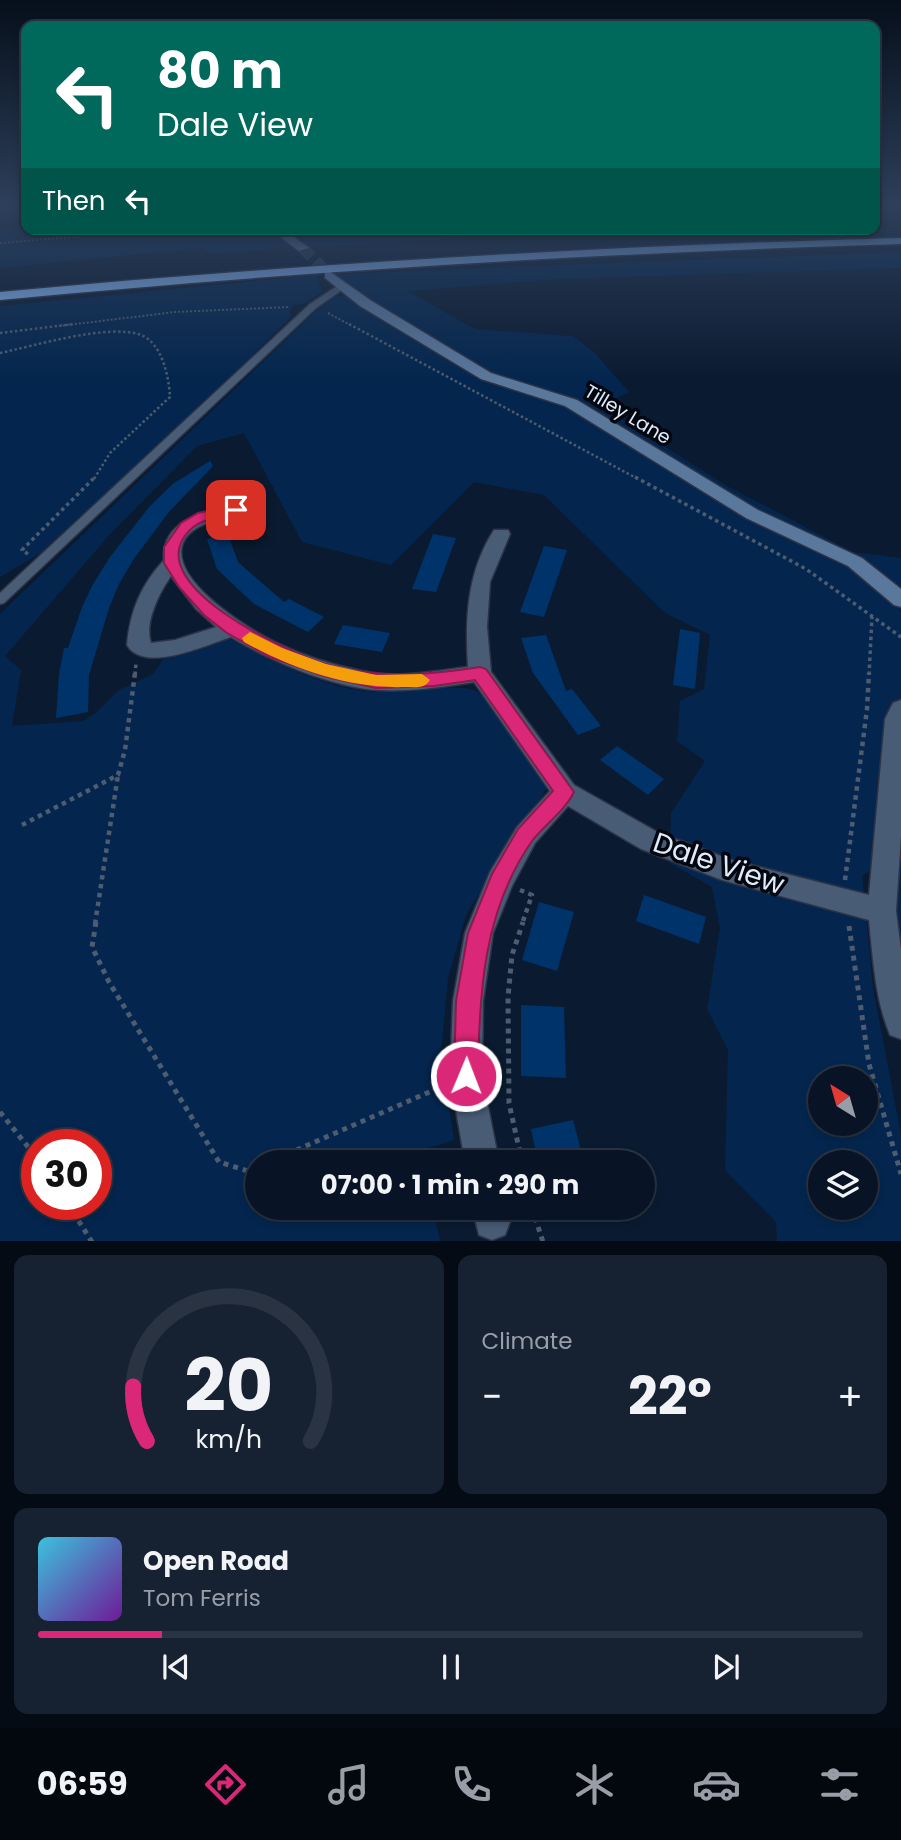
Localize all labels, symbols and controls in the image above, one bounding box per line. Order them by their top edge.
text: 80 m [157,37,283,105]
icon: left [42,49,133,140]
text: Dale View [157,102,313,147]
icon: left [119,182,157,220]
text: Then [42,183,105,219]
street label: Tilley Lane [579,378,676,451]
pin [206,480,266,540]
icon: arrive [217,491,255,529]
street label: Dale View [648,823,790,904]
position arrow [429,1039,503,1113]
north arrow [808,1066,878,1136]
map controls [808,1066,878,1220]
speed limit sign: 30 [21,1129,112,1220]
button: layers [808,1150,878,1220]
text: 07:00 · 1 min · 290 m [321,1167,579,1203]
text: Climate [482,1325,572,1357]
text: 20 [184,1335,273,1436]
text: 22° [628,1360,711,1433]
text: − [482,1370,502,1423]
text: + [837,1370,863,1423]
text: km/h [195,1421,262,1456]
text: Open Road [143,1543,289,1579]
text: Tom Ferris [143,1582,261,1614]
icon: previous [157,1648,195,1686]
icon: pause [432,1648,470,1686]
icon: next [707,1648,745,1686]
icon: directions [201,1760,250,1809]
icon: music [324,1760,373,1809]
icon: phone [447,1760,496,1809]
icon: climate [570,1760,619,1809]
icon: car [692,1760,741,1809]
icon: filters [815,1760,864,1809]
text: 06:59 [37,1761,128,1806]

